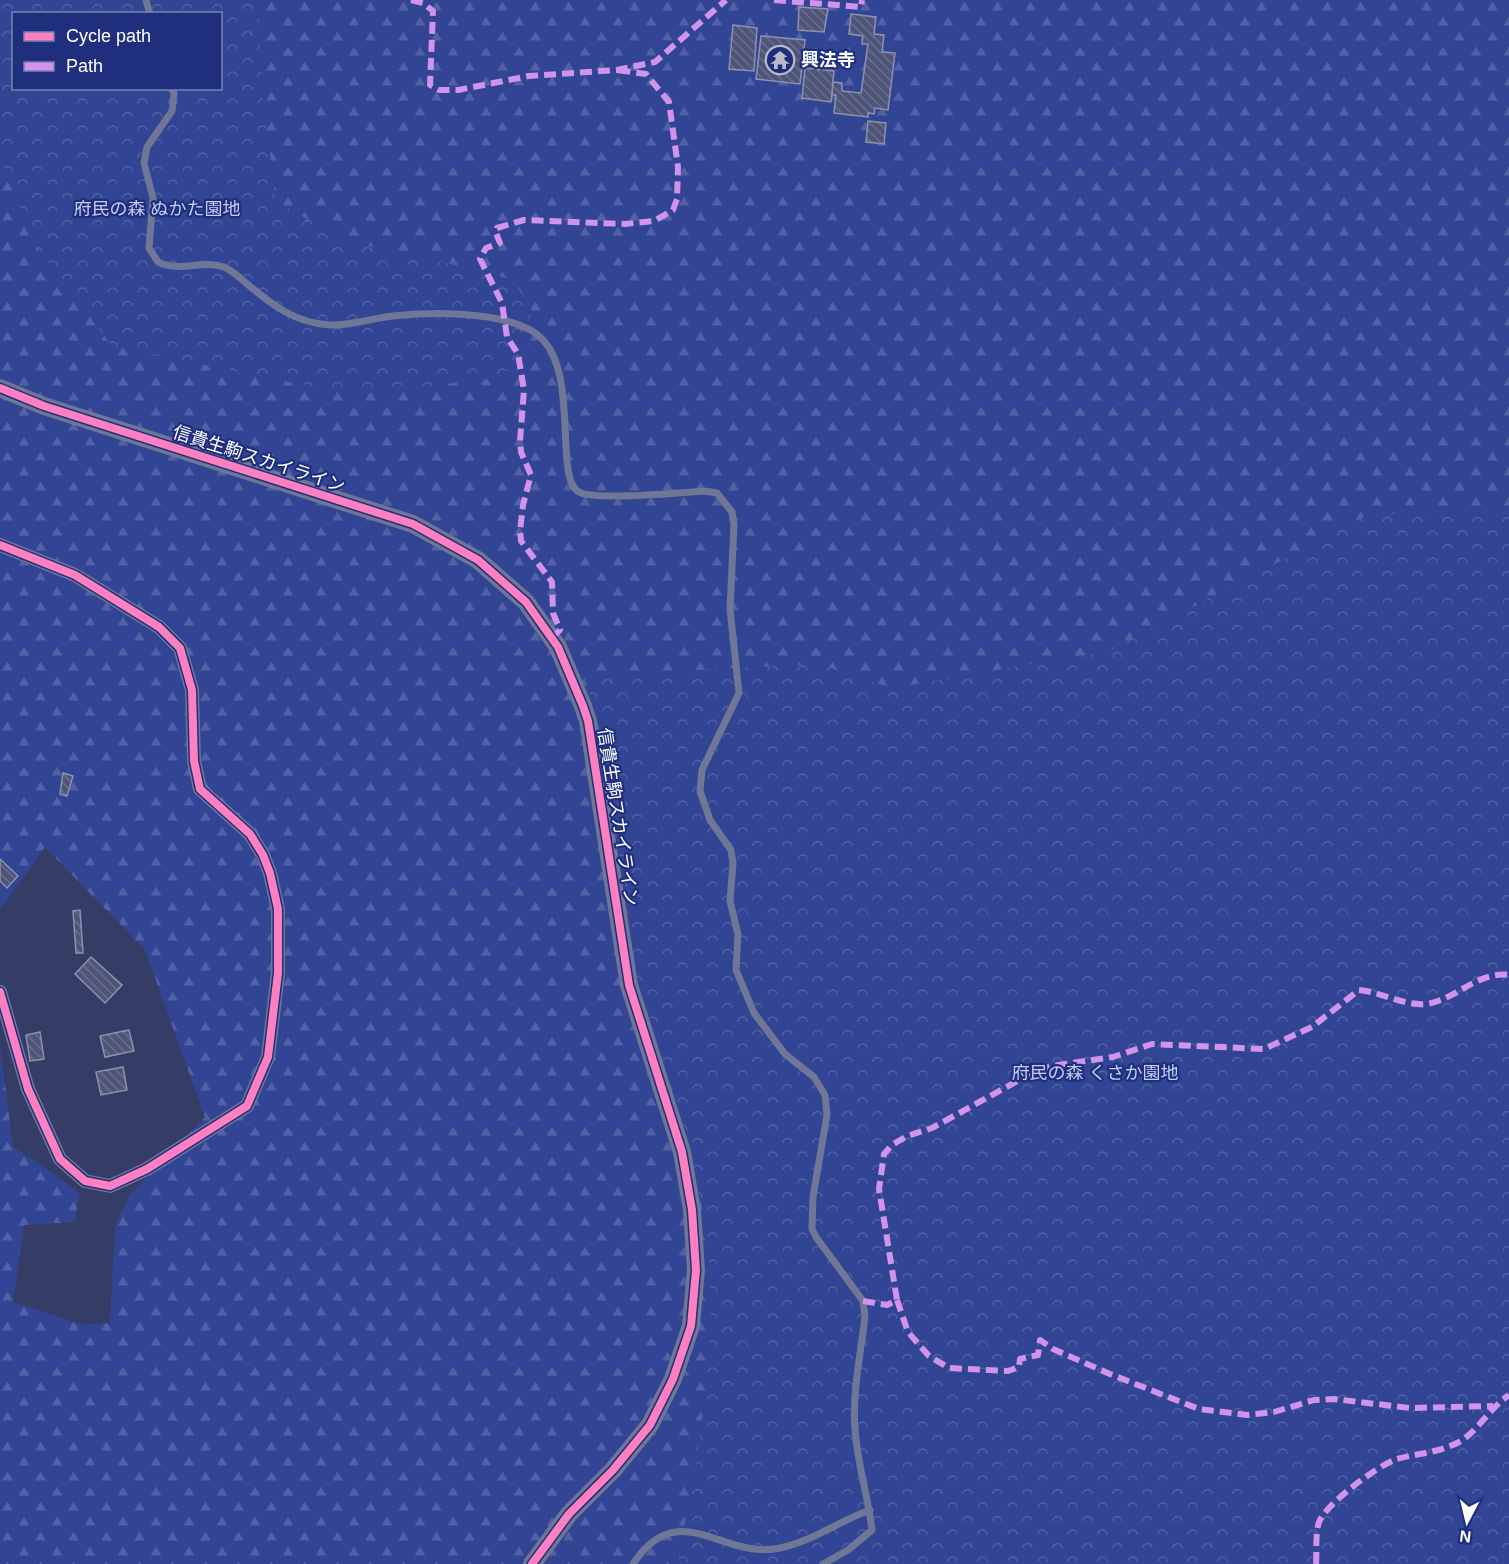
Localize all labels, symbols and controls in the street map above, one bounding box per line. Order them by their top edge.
legend [12,12,222,90]
text: Cycle path [66,26,151,46]
temple icon: 興法寺 [764,44,796,76]
place label: 興法寺 [801,50,855,70]
text: Path [66,56,103,76]
park label: 府民の森 ぬかた園地 [73,199,241,219]
street label: 信貴生駒スカイライン [170,422,348,496]
street label: 信貴生駒スカイライン [594,727,642,907]
park label: 府民の森 くさか園地 [1011,1063,1179,1083]
north arrow [1437,1492,1497,1552]
text: N [1458,1527,1472,1546]

